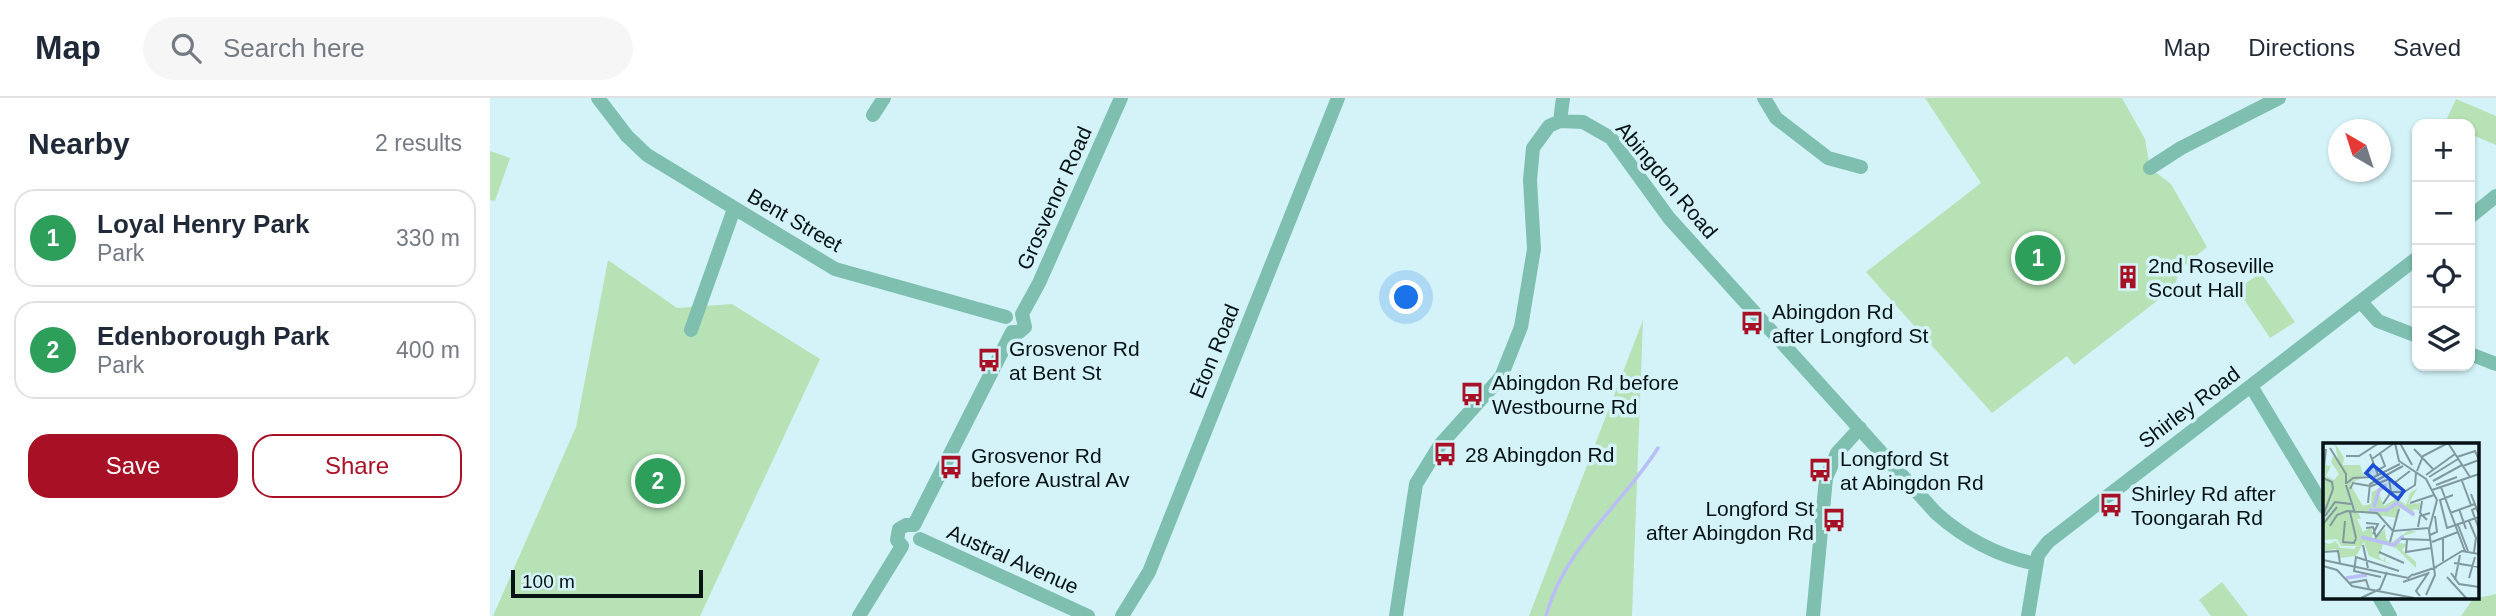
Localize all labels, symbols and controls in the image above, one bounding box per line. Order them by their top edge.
search box [143,17,633,80]
text: Map [35,29,101,66]
icon: search [167,29,205,67]
text: Search here [223,33,365,63]
text: Map [2164,34,2210,61]
text: Directions [2248,34,2355,61]
text: Saved [2393,34,2461,61]
street label: Abingdon Road [1612,117,1722,243]
north arrow [2328,119,2391,182]
map controls [2412,119,2475,371]
button: + [2412,119,2475,182]
street label: Grosvenor Road [1012,123,1096,273]
text: Nearby [28,127,130,160]
text: 2 results [375,130,462,156]
button: − [2412,182,2475,245]
street label: Bent Street [744,184,846,256]
text: Loyal Henry Park [97,209,309,239]
text: 1 [47,225,59,251]
text: 330 m [396,225,460,251]
pin: 1 [2015,232,2061,284]
text: Park [97,240,144,266]
button: locate [2412,245,2475,308]
place label: 2nd Roseville Scout Hall [2148,254,2274,301]
building icon: 2nd Roseville Scout Hall [2114,263,2142,291]
your location [1389,280,1423,314]
place label: Abingdon Rd after Longford St [1772,300,1929,347]
street label: Eton Road [1185,301,1243,401]
button: layers [2412,308,2475,371]
bus stop icon: Abingdon Rd after Longford St [1738,309,1766,337]
text: Edenborough Park [97,321,330,351]
text: 2 [47,337,59,363]
text: 400 m [396,337,460,363]
place label: Grosvenor Rd at Bent St [1009,337,1140,384]
bus stop icon: Grosvenor Rd at Bent St [975,346,1003,374]
text: Park [97,352,144,378]
street label: Shirley Road [2134,362,2244,452]
place label: Abingdon Rd before Westbourne Rd [1492,371,1679,418]
bus stop icon: Abingdon Rd before Westbourne Rd [1458,380,1486,408]
button: Save [28,434,238,498]
button: Share [252,434,462,498]
bus stop icon: 28 Abingdon Rd [1431,440,1459,468]
place label: 28 Abingdon Rd [1465,443,1614,466]
inset map [2323,443,2478,598]
place label: Grosvenor Rd before Austral Av [971,444,1130,491]
place label: Longford St at Abingdon Rd [1840,447,1984,494]
bus stop icon: Grosvenor Rd before Austral Av [937,453,965,481]
pin: 2 [635,455,681,507]
bus stop icon: Longford St at Abingdon Rd [1806,456,1834,484]
place label: Shirley Rd after Toongarah Rd [2131,482,2276,529]
bus stop icon: Shirley Rd after Toongarah Rd [2097,491,2125,519]
place label: Longford St after Abingdon Rd [1646,497,1814,544]
bus stop icon: Longford St after Abingdon Rd [1820,506,1848,534]
street label: Austral Avenue [944,520,1082,598]
scale bar [511,567,704,599]
text: 100 m [522,571,575,592]

